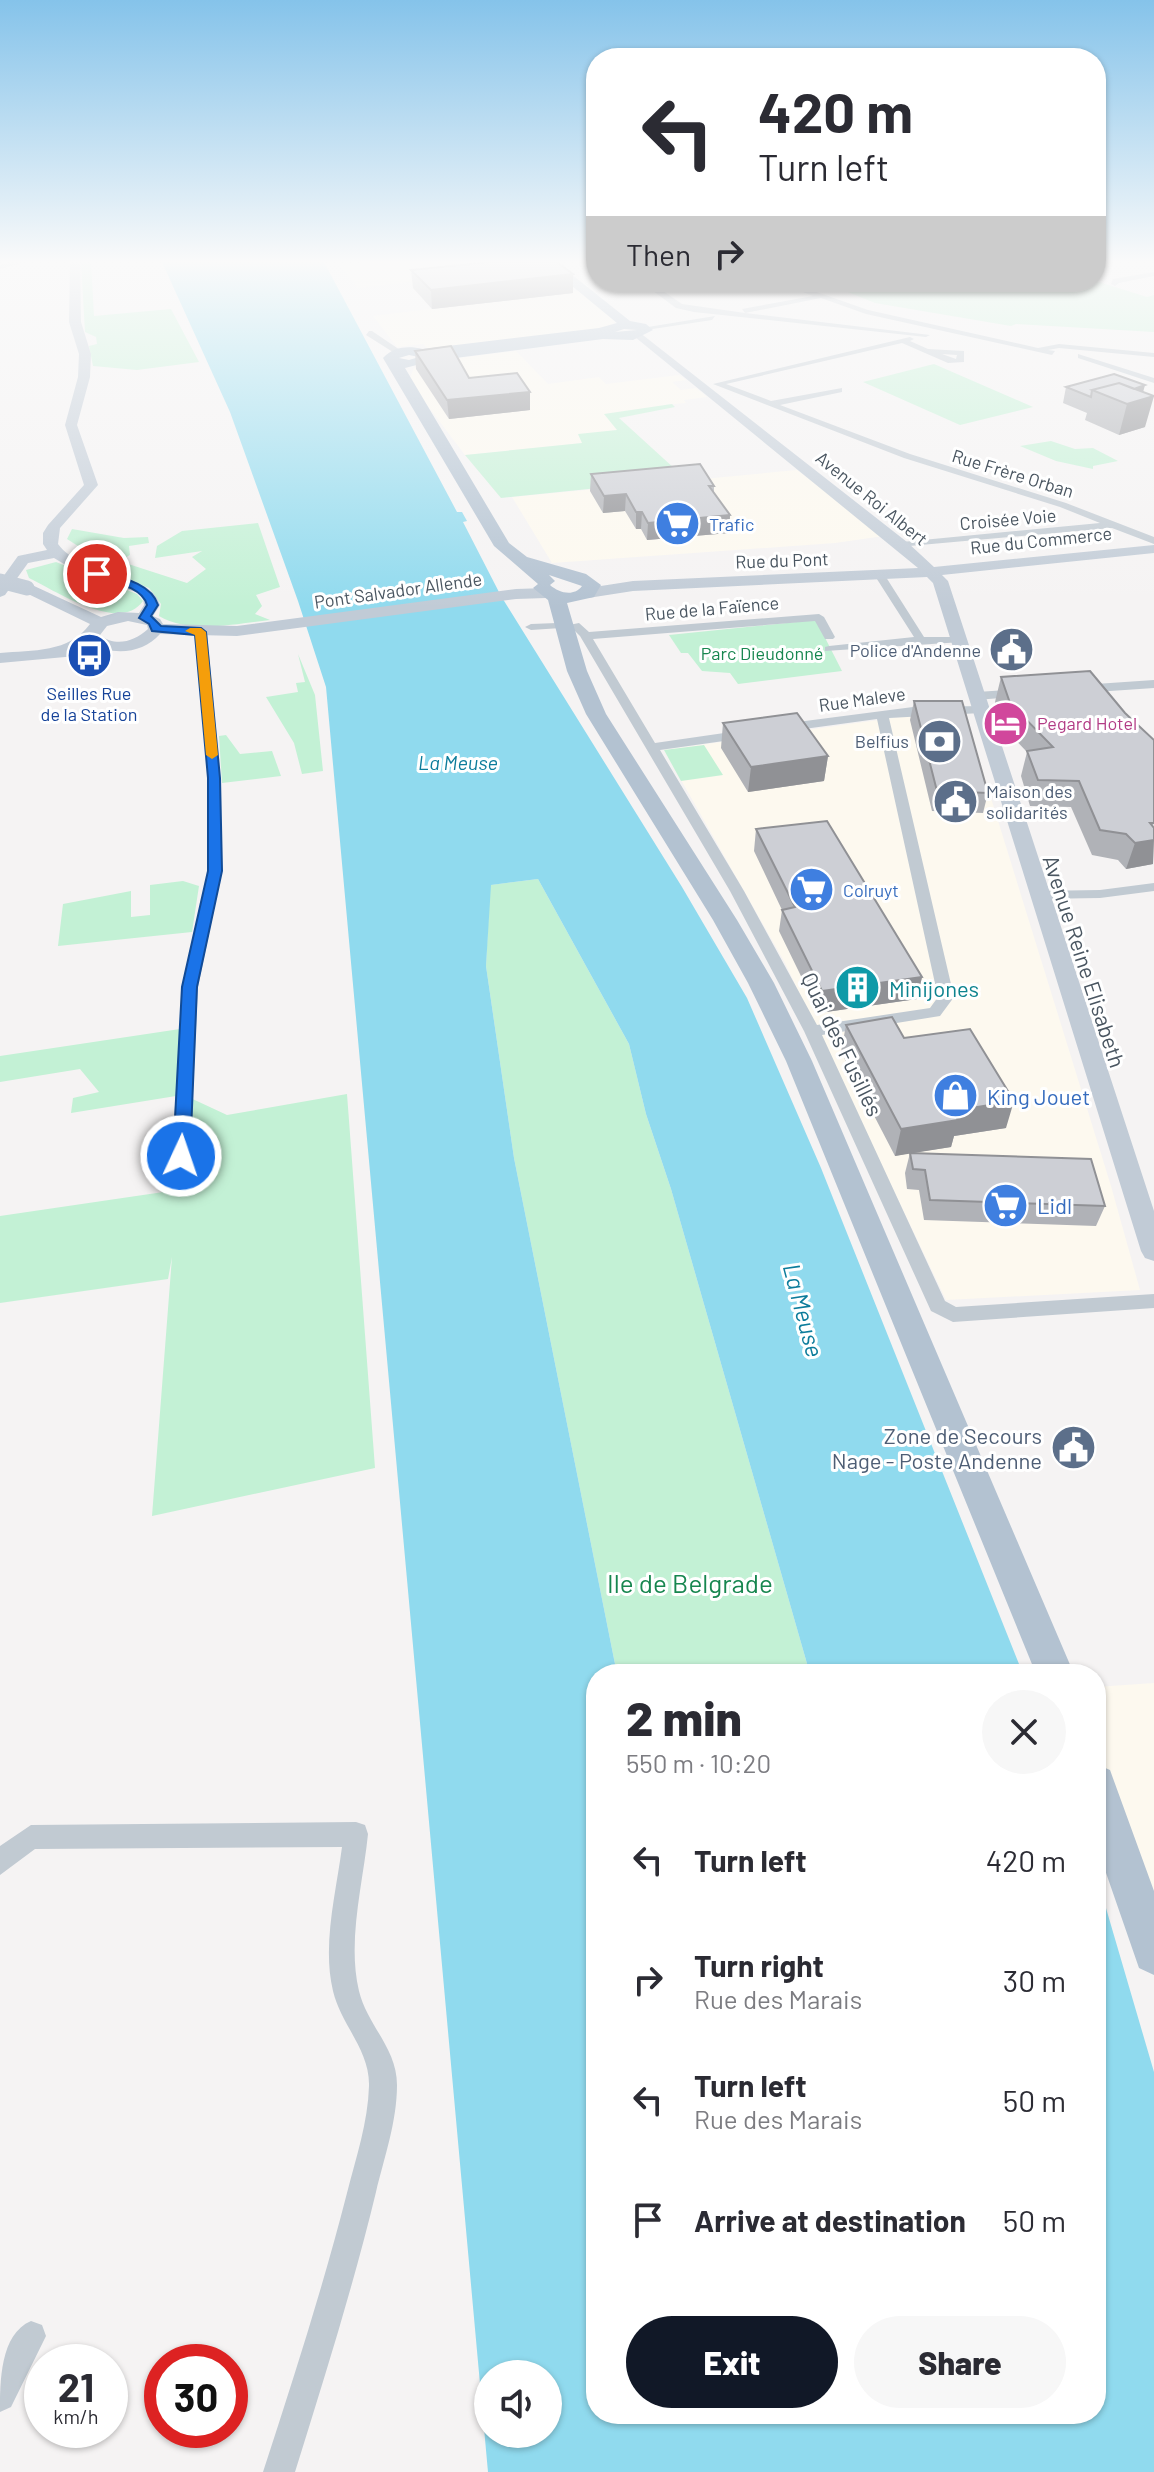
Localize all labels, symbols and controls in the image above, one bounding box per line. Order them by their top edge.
text: 420 m [758,77,913,144]
icon: left [626,80,730,184]
text: Turn left [758,145,889,188]
icon: right [707,232,751,276]
text: Then [626,236,691,272]
street label: Rue Frère Orban [950,444,1076,502]
street label: Avenue Roi Albert [812,446,932,550]
supermarket icon: Trafic [654,500,702,548]
street label: Croisée Voie [959,504,1057,534]
place label: Trafic [709,513,754,535]
street label: Rue du Commerce [969,522,1113,558]
pin [63,540,131,608]
street label: Rue du Pont [735,547,829,573]
icon: arrive [75,552,119,596]
street label: Pont Salvador Allende [313,567,483,613]
street label: Rue de la Faïence [644,591,780,625]
public building icon: Police d'Andenne [988,626,1036,674]
bus stop icon: Seilles Rue de la Station [65,631,113,679]
place label: Police d'Andenne [850,639,981,661]
park label: Parc Dieudonné [701,642,823,664]
place label: Seilles Rue de la Station [41,682,137,725]
street label: Rue Maleve [817,682,907,716]
hotel icon: Pegard Hotel [982,699,1030,747]
place label: Pegard Hotel [1037,712,1137,734]
bank icon: Belfius [916,717,964,765]
place label: Belfius [855,730,909,752]
water label: La Meuse [418,750,498,774]
public building icon: Maison des solidarités [931,777,979,825]
place label: Maison des solidarités [986,780,1072,823]
street label: Avenue Reine Elisabeth [1038,851,1132,1071]
supermarket icon: Colruyt [788,866,836,914]
place label: Colruyt [843,879,899,901]
building icon: Minijones [834,964,882,1012]
street label: Quai des Fusillés [797,968,889,1120]
place label: Minijones [889,975,979,1001]
shop icon: King Jouet [932,1072,980,1120]
place label: King Jouet [987,1083,1090,1109]
position arrow [139,1114,223,1198]
supermarket icon: Lidl [982,1181,1030,1229]
place label: Lidl [1037,1192,1072,1218]
water label: La Meuse [778,1260,830,1360]
place label: Zone de Secours Nage - Poste Andenne [832,1422,1042,1473]
public building icon: Zone de Secours Nage - Poste Andenne [1049,1424,1097,1472]
park label: Ile de Belgrade [607,1567,773,1598]
text: 2 min [626,1688,742,1746]
button: close [982,1690,1066,1774]
text: 550 m · 10:20 [626,1747,771,1778]
icon: left [626,1838,670,1882]
text: Turn left [694,1842,807,1878]
text: 420 m [986,1842,1066,1878]
text: Turn right [694,1947,824,1983]
icon: right [626,1958,670,2002]
text: 30 m [1003,1962,1066,1998]
text: Rue des Marais [694,1983,862,2014]
text: Turn left [694,2067,807,2103]
icon: left [626,2078,670,2122]
text: 50 m [1003,2082,1066,2118]
text: Rue des Marais [694,2103,862,2134]
icon: arrive [626,2198,670,2242]
text: Arrive at destination [694,2202,966,2238]
text: 50 m [1003,2202,1066,2238]
button: Exit [626,2316,838,2408]
button: Share [854,2316,1066,2408]
speed limit sign: 30 [144,2344,248,2448]
map controls [474,2360,562,2448]
button: sound [474,2360,562,2448]
text: 21 [58,2362,94,2410]
text: km/h [53,2404,99,2428]

